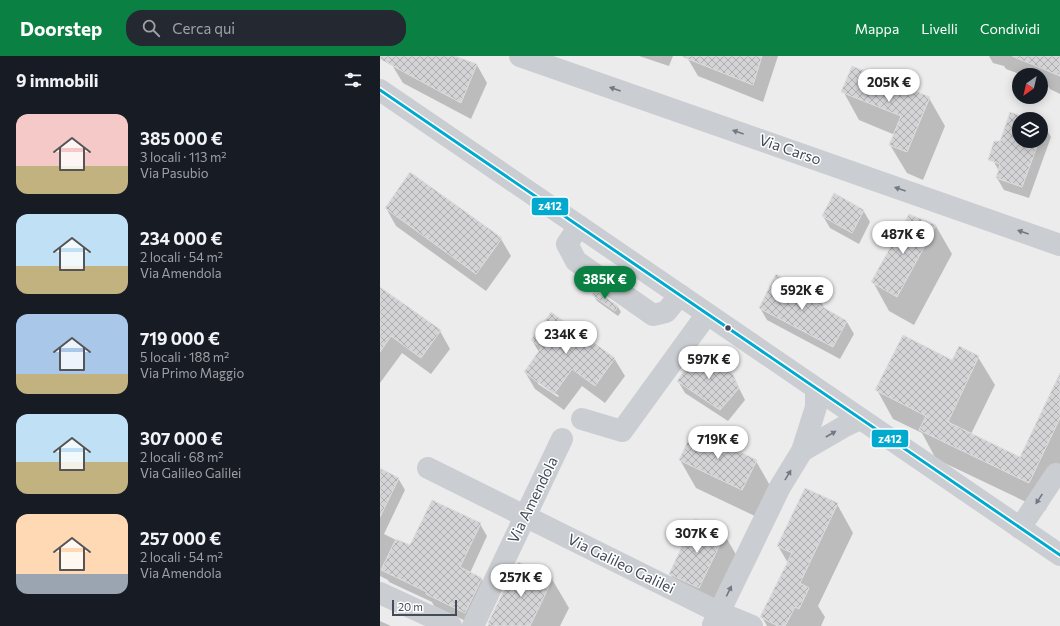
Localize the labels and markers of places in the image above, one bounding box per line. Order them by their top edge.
pin: 205K € [856,69,922,103]
pin: 487K € [870,221,936,255]
pin: 385K € [572,266,638,300]
pin: 592K € [769,277,835,311]
pin: 234K € [533,321,599,355]
unlabelled marker [723,323,733,333]
pin: 597K € [676,346,742,380]
pin: 719K € [685,426,751,460]
pin: 307K € [664,520,730,554]
pin: 257K € [488,564,554,598]

